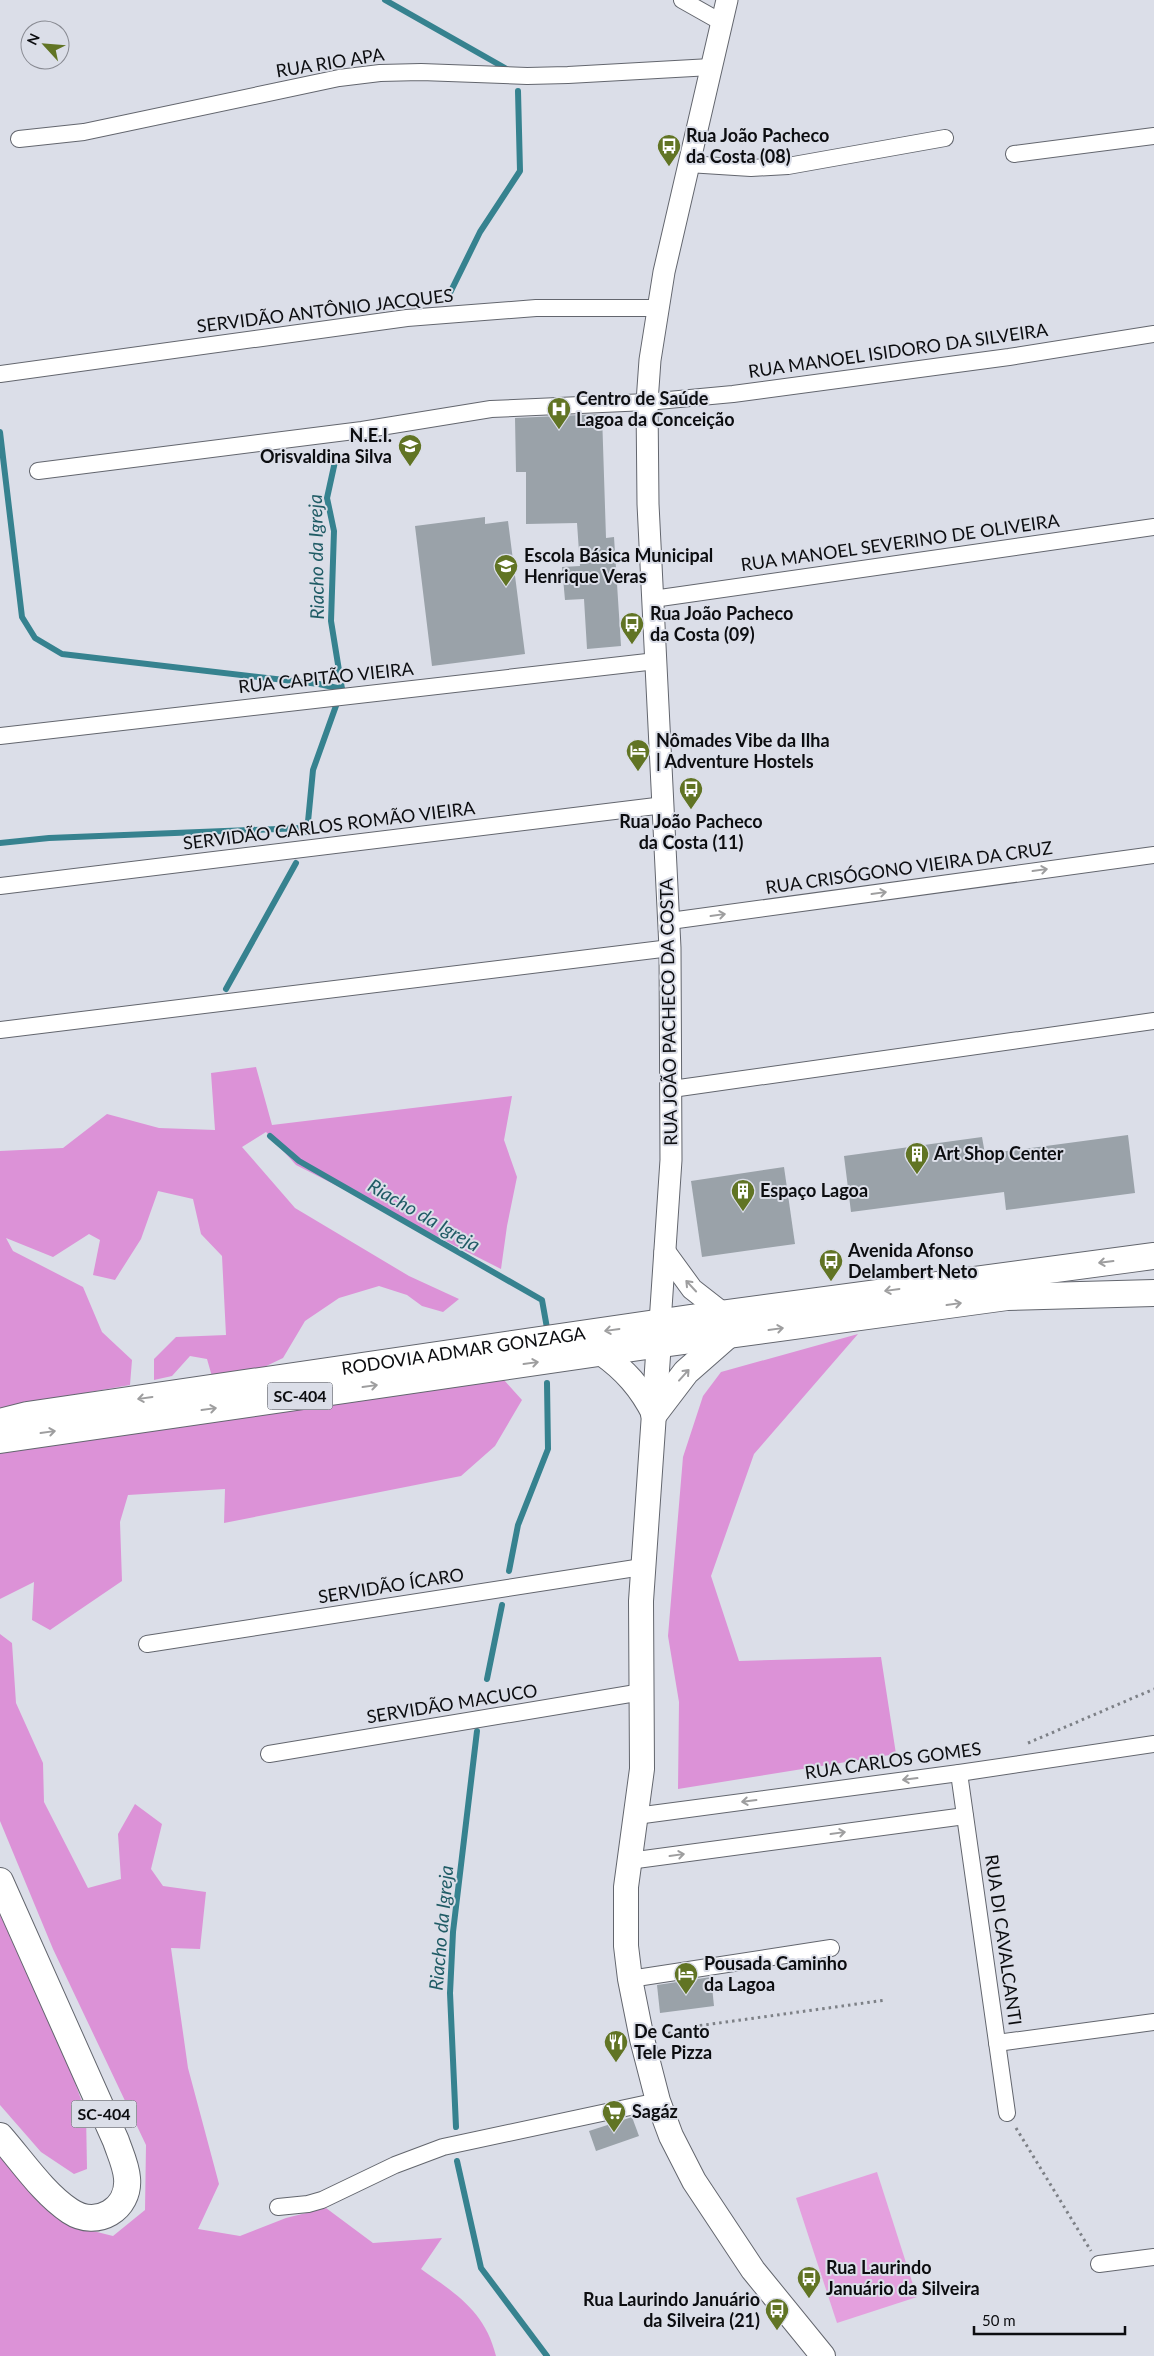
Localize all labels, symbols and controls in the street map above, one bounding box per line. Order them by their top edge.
north arrow [20,20,70,70]
text: N [23,31,43,48]
street label: RUA RIO APA [274,42,386,81]
place label: Rua João Pacheco da Costa (08) [686,124,829,167]
bus stop icon: Rua João Pacheco da Costa (08) [656,133,682,167]
street label: SERVIDÃO ANTÔNIO JACQUES [195,283,454,337]
street label: RUA MANOEL ISIDORO DA SILVEIRA [747,318,1050,382]
place label: Centro de Saúde Lagoa da Conceição [576,387,734,430]
hospital icon: Centro de Saúde Lagoa da Conceição [546,396,572,430]
place label: N.E.I. Orisvaldina Silva [260,424,392,467]
school or university icon: N.E.I. Orisvaldina Silva [397,433,423,467]
water label: Riacho da Igreja [303,494,328,620]
street label: RUA MANOEL SEVERINO DE OLIVEIRA [739,509,1061,575]
place label: Escola Básica Municipal Henrique Veras [524,544,713,587]
school or university icon: Escola Básica Municipal Henrique Veras [493,553,519,587]
place label: Rua João Pacheco da Costa (09) [650,602,793,645]
bus stop icon: Rua João Pacheco da Costa (09) [619,611,645,645]
street label: RUA CAPITÃO VIEIRA [237,657,415,697]
place label: Nômades Vibe da Ilha | Adventure Hostels [656,729,830,772]
hotel icon: Nômades Vibe da Ilha | Adventure Hostels [625,738,651,772]
bus stop icon: Rua João Pacheco da Costa (11) [678,776,704,810]
street label: SERVIDÃO CARLOS ROMÃO VIEIRA [182,796,477,854]
place label: Rua João Pacheco da Costa (11) [619,810,763,853]
street label: RUA CRISÓGONO VIEIRA DA CRUZ [764,836,1054,898]
one-way arrow [1032,865,1048,875]
street label: RUA JOÃO PACHECO DA COSTA [655,877,681,1146]
one-way arrow [871,887,887,897]
one-way arrow [710,909,726,919]
building icon: Art Shop Center [904,1141,930,1175]
place label: Art Shop Center [933,1142,1064,1164]
water label: Riacho da Igreja [364,1173,484,1256]
building icon: Espaço Lagoa [730,1178,756,1212]
place label: Espaço Lagoa [760,1179,868,1201]
place label: Avenida Afonso Delambert Neto [847,1239,978,1282]
bus stop icon: Avenida Afonso Delambert Neto [818,1248,844,1282]
one-way arrow [1098,1257,1114,1267]
one-way arrow [685,1280,697,1293]
one-way arrow [885,1286,901,1296]
one-way arrow [946,1299,962,1309]
street label: RODOVIA ADMAR GONZAGA [340,1321,587,1379]
one-way arrow [767,1324,783,1334]
one-way arrow [604,1325,620,1335]
one-way arrow [522,1358,538,1368]
one-way arrow [678,1369,689,1382]
one-way arrow [361,1381,377,1391]
road number: SC-404 [268,1382,332,1410]
one-way arrow [137,1393,153,1403]
one-way arrow [201,1404,217,1414]
one-way arrow [40,1427,56,1437]
street label: SERVIDÃO ÍCARO [316,1563,465,1607]
street label: SERVIDÃO MACUCO [365,1679,539,1727]
street label: RUA CARLOS GOMES [803,1737,982,1783]
one-way arrow [903,1775,919,1785]
one-way arrow [741,1796,757,1806]
one-way arrow [830,1828,846,1838]
one-way arrow [669,1850,685,1860]
street label: RUA DI CAVALCANTI [981,1853,1027,2027]
water label: Riacho da Igreja [424,1864,457,1991]
place label: Pousada Caminho da Lagoa [704,1952,847,1995]
hotel icon: Pousada Caminho da Lagoa [673,1961,699,1995]
place label: De Canto Tele Pizza [634,2020,712,2063]
restaurant icon: De Canto Tele Pizza [603,2029,629,2063]
supermarket icon: Sagáz [601,2099,627,2133]
road number: SC-404 [72,2100,136,2128]
place label: Sagáz [632,2100,678,2122]
place label: Rua Laurindo Januário da Silveira [826,2256,980,2299]
bus stop icon: Rua Laurindo Januário da Silveira [796,2265,822,2299]
place label: Rua Laurindo Januário da Silveira (21) [583,2288,760,2331]
bus stop icon: Rua Laurindo Januário da Silveira (21) [764,2297,790,2331]
scale bar [974,2304,1125,2336]
text: 50 m [982,2311,1016,2329]

